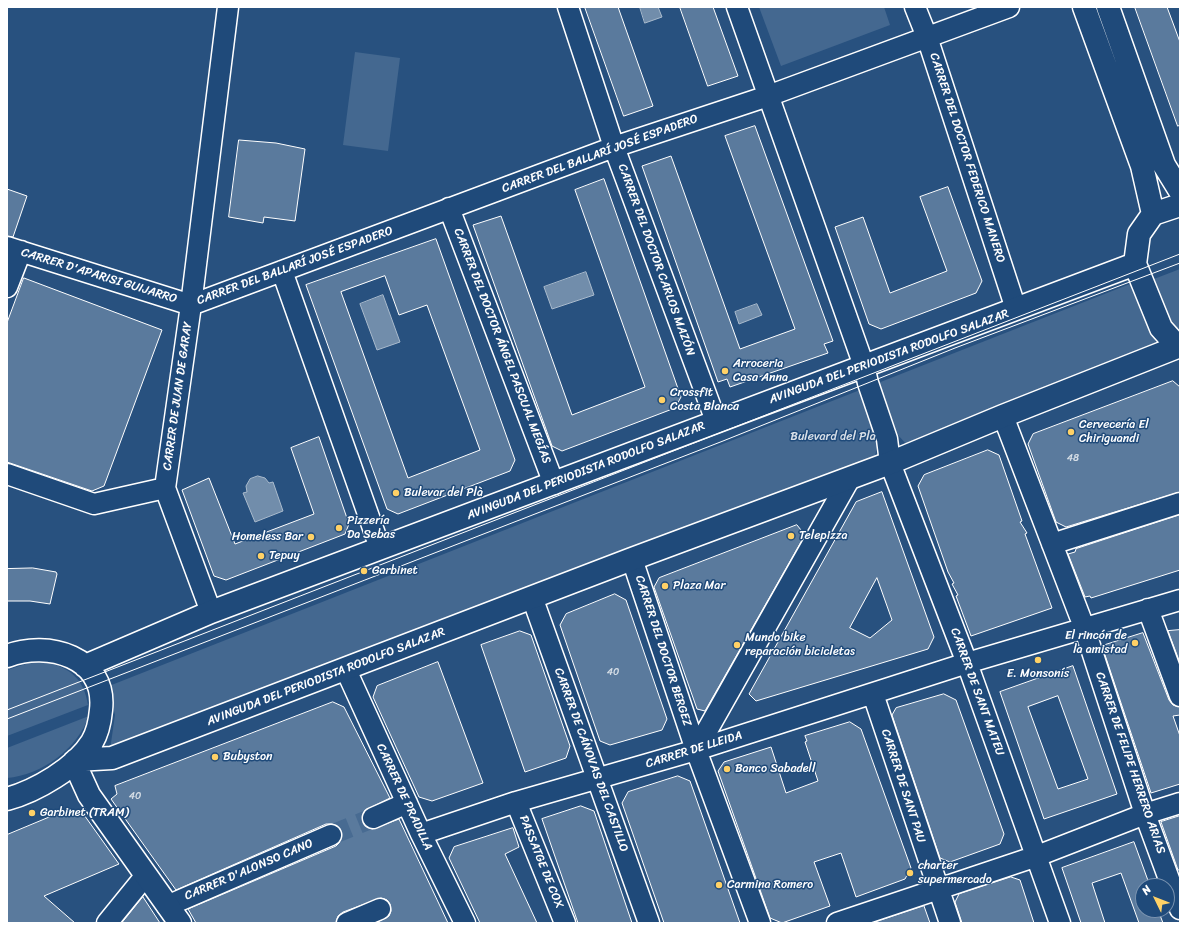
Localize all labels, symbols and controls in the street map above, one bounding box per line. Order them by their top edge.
street label: CARRER DEL DOCTOR FEDERICO MANERO [926,51,1008,265]
street label: CARRER DEL BALLARÍ JOSÉ ESPADERO [500,112,700,196]
street label: CARRER DEL DOCTOR CARLOS MAZÓN [614,162,698,358]
street label: CARRER DEL BALLARÍ JOSÉ ESPADERO [195,224,395,308]
street label: CARRER DEL DOCTOR ÁNGEL PASCUAL MEGÍAS [450,226,554,466]
street label: CARRER D'APARISI GUIJARRO [19,245,179,307]
street label: AVINGUDA DEL PERIODISTA RODOLFO SALAZAR [767,307,1011,407]
street label: CARRER DE JUAN DE GARAY [160,321,196,471]
place label: Arroceria Casa Anna [733,357,788,385]
marker: Arroceria Casa Anna [720,366,730,376]
place label: Crossfit Costa Blanca [670,386,739,414]
marker: Crossfit Costa Blanca [657,395,667,405]
place label: Cervecería El Chiriguandi [1079,418,1149,446]
street label: AVINGUDA DEL PERIODISTA RODOLFO SALAZAR [465,419,707,523]
marker: Cervecería El Chiriguandi [1066,427,1076,437]
park label: Bulevard del Pla [790,430,876,444]
house number: 48 [1067,452,1079,464]
place label: Bulevar del Plà [404,486,483,500]
marker: Bulevar del Plà [391,488,401,498]
place label: Pizzería Da Sebas [347,514,395,542]
marker: Pizzería Da Sebas [334,523,344,533]
place label: Telepizza [799,529,847,543]
place label: Homeless Bar [232,530,303,544]
marker: Telepizza [786,531,796,541]
marker: Homeless Bar [306,532,316,542]
place label: Tepuy [269,549,300,563]
marker: Tepuy [256,551,266,561]
place label: Garbinet [372,564,418,578]
marker: Garbinet [359,566,369,576]
street label: CARRER DEL DOCTOR BERGEZ [632,574,694,728]
place label: Plaza Mar [673,579,725,593]
marker: Plaza Mar [660,581,670,591]
street label: AVINGUDA DEL PERIODISTA RODOLFO SALAZAR [205,625,447,729]
street label: CARRER DE SANT MATEU [947,626,1007,758]
place label: El rincón de la amistad [1065,629,1127,657]
place label: Mundo bike reparación bicicletas [745,631,855,659]
marker: El rincón de la amistad [1130,638,1140,648]
marker: Mundo bike reparación bicicletas [732,640,742,650]
marker: E. Monsonís [1033,655,1043,665]
street label: CARRER DE CÁNOVAS DEL CASTILLO [551,666,631,854]
house number: 40 [607,666,619,678]
place label: E. Monsonís [1007,667,1069,681]
street label: CARRER DE FELIPE HERRERO ARIAS [1092,670,1168,856]
street label: CARRER DE SANT PAU [878,727,928,845]
street label: CARRER DE LLEIDA [644,728,744,772]
street label: CARRER DE PRADILLA [373,741,435,853]
place label: Bubyston [223,750,273,764]
marker: Bubyston [210,752,220,762]
place label: Banco Sabadell [735,762,815,776]
marker: Banco Sabadell [722,764,732,774]
house number: 40 [129,790,141,802]
place label: Garbinet (TRAM) [40,806,129,820]
marker: Garbinet (TRAM) [27,808,37,818]
street label: PASSATGE DE COX [516,813,566,911]
street label: CARRER D'ALONSO CANO [183,836,315,904]
place label: charter supermercado [918,859,992,887]
marker: charter supermercado [905,868,915,878]
place label: Carmina Romero [727,878,813,892]
north arrow [1135,878,1175,918]
marker: Carmina Romero [714,880,724,890]
text: N [1137,881,1156,899]

